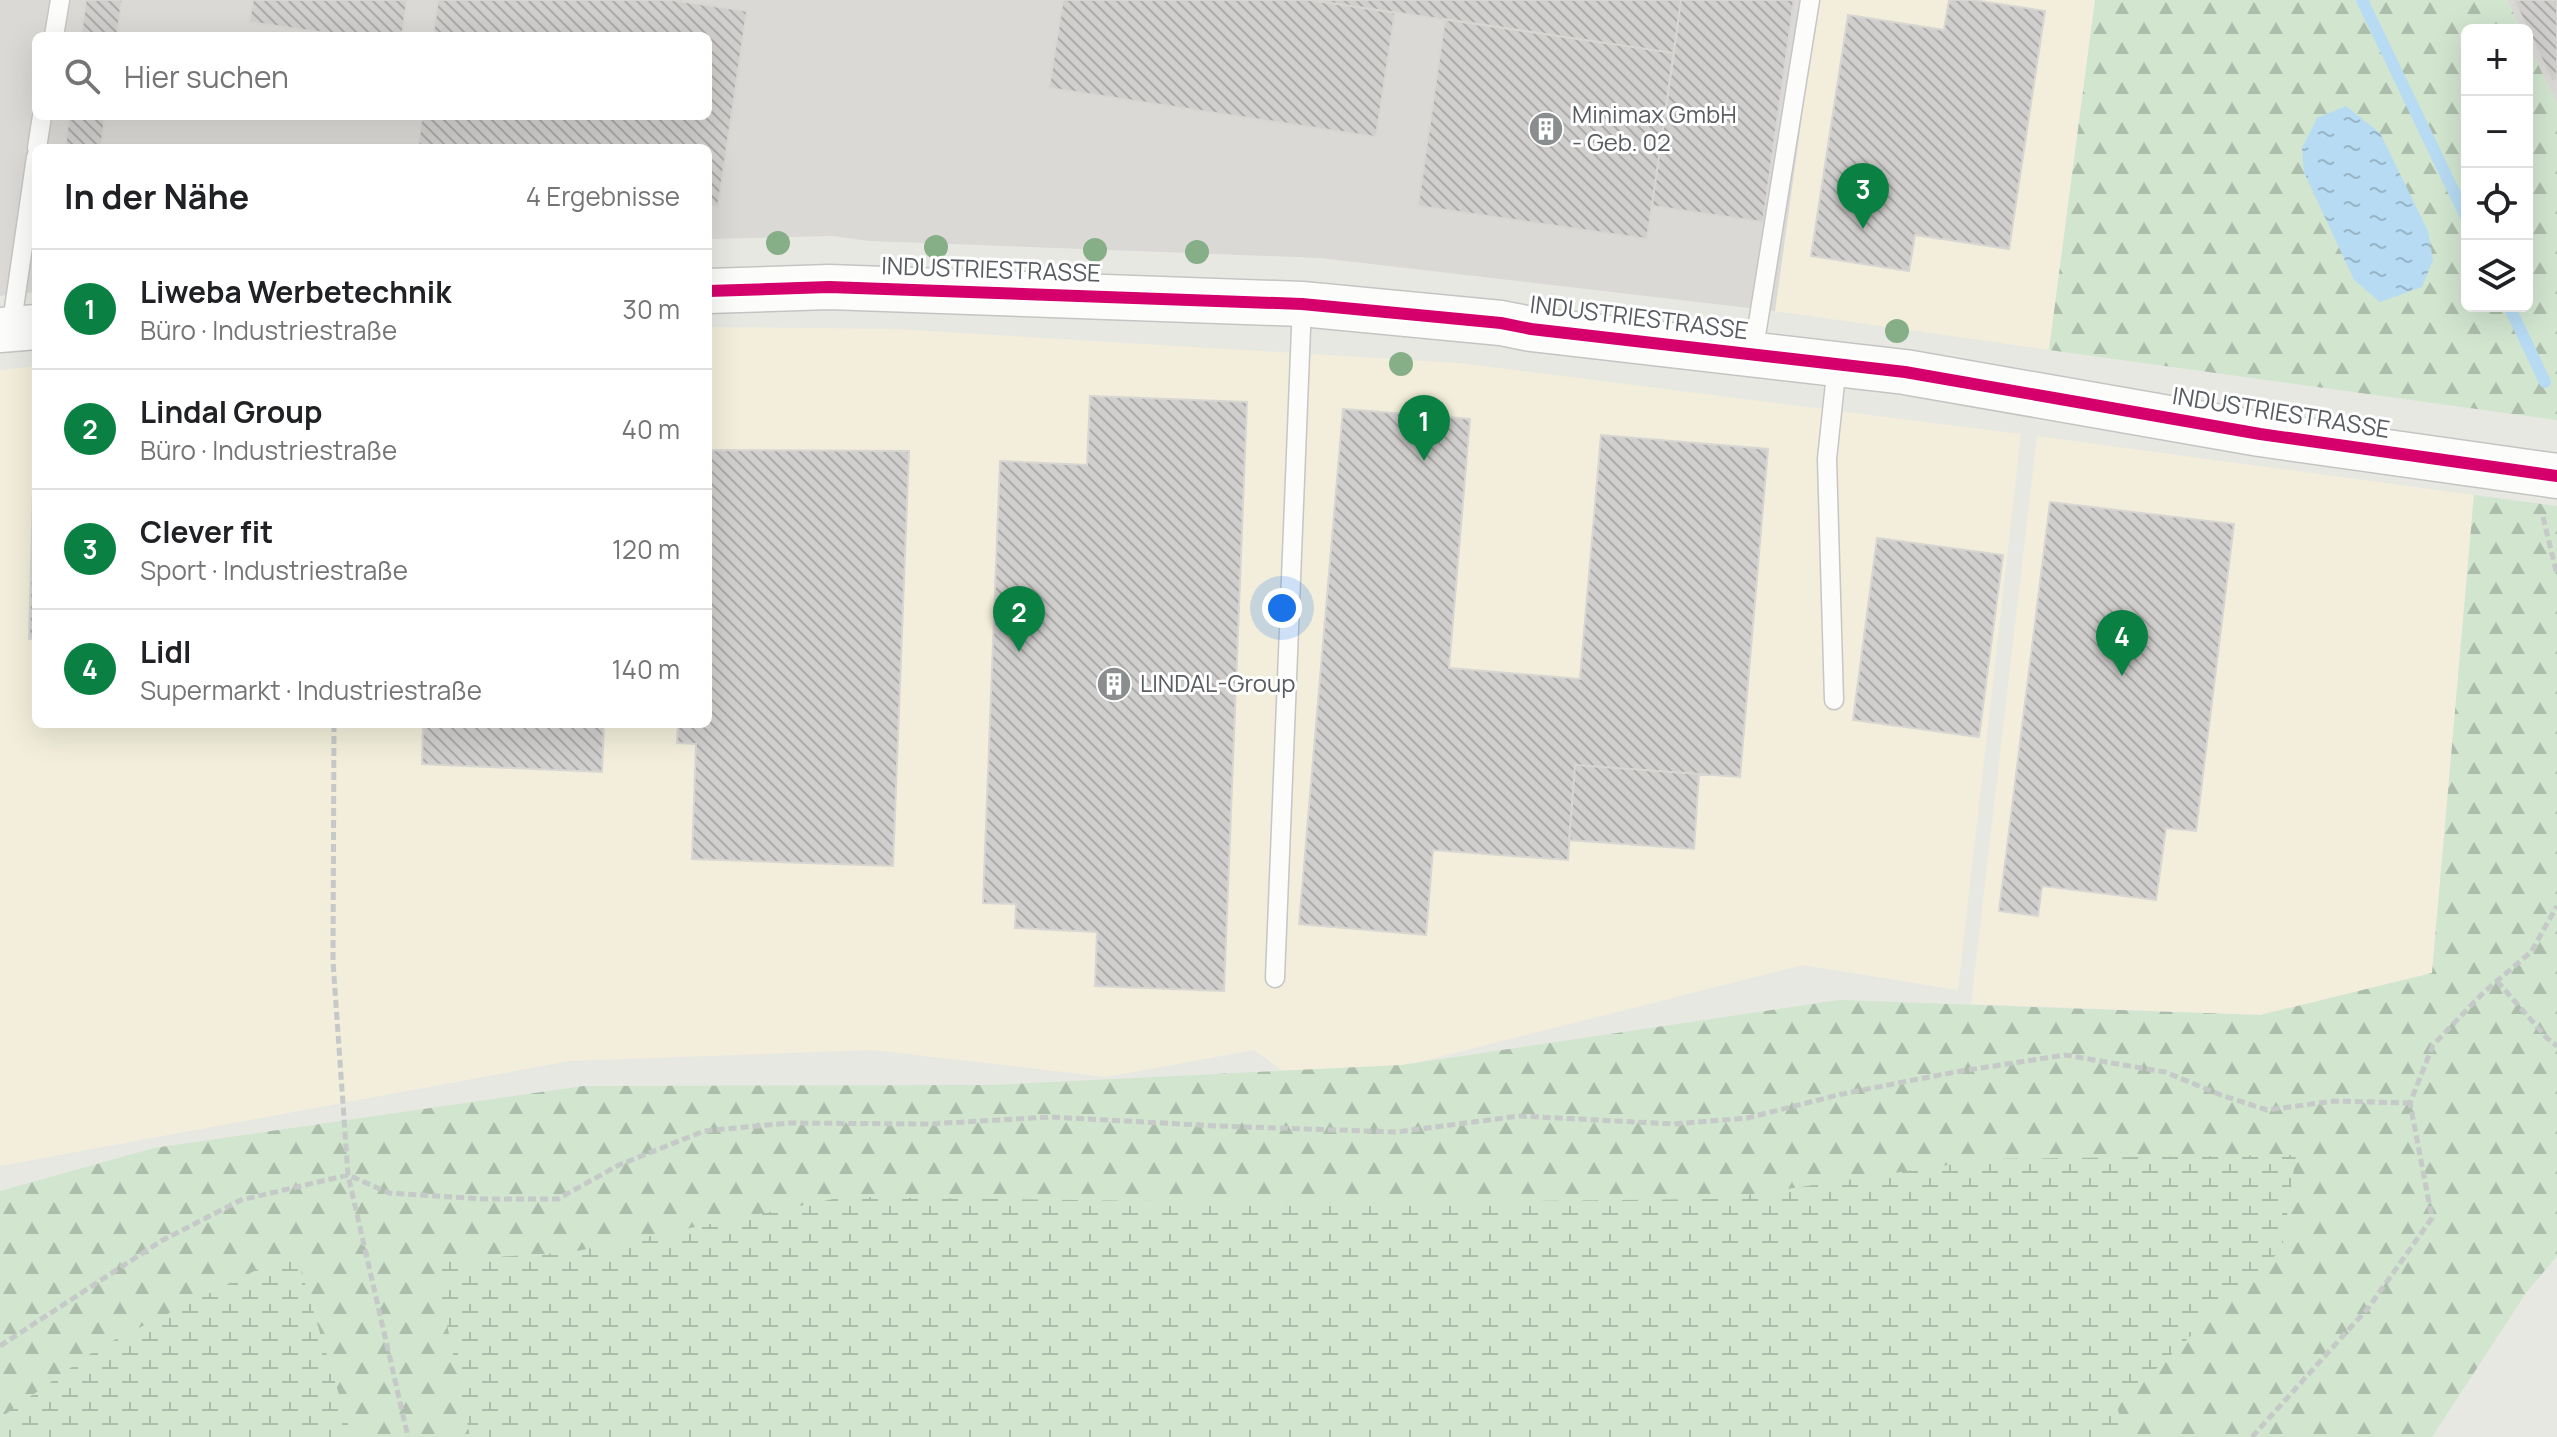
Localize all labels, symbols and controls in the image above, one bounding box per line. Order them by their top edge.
map controls [2461,24,2533,312]
button: + [2461,24,2533,96]
search box [32,32,712,120]
icon: search [60,54,104,98]
text: Hier suchen [124,56,289,97]
button: − [2461,96,2533,168]
place label: Minimax GmbH - Geb. 02 [1572,97,1737,158]
building icon: Minimax GmbH - Geb. 02 [1527,110,1565,148]
pin: 3 [1837,163,1889,229]
button: locate [2461,168,2533,240]
text: In der Nähe [64,173,249,219]
text: 4 Ergebnisse [526,178,680,214]
button: layers [2461,240,2533,312]
street label: INDUSTRIESTRASSE [881,248,1101,289]
text: Liweba Werbetechnik [140,271,451,312]
street label: INDUSTRIESTRASSE [1528,287,1750,346]
text: 1 [84,291,96,327]
text: 30 m [623,291,680,327]
text: Büro · Industriestraße [140,312,397,348]
street label: INDUSTRIESTRASSE [2170,378,2392,445]
text: Lindal Group [140,391,323,432]
pin: 1 [1398,395,1450,461]
text: 2 [82,411,98,447]
text: 40 m [622,411,680,447]
text: Büro · Industriestraße [140,432,397,468]
text: Clever fit [140,511,273,552]
text: 3 [82,531,98,567]
text: 120 m [612,531,680,567]
text: Sport · Industriestraße [140,552,408,588]
pin: 2 [993,586,1045,652]
your location [1262,588,1302,628]
pin: 4 [2096,610,2148,676]
text: Lidl [140,631,191,672]
text: 4 [82,651,98,687]
text: 140 m [611,651,680,687]
building icon: LINDAL-Group [1095,665,1133,703]
place label: LINDAL-Group [1140,666,1295,699]
text: Supermarkt · Industriestraße [140,672,482,708]

